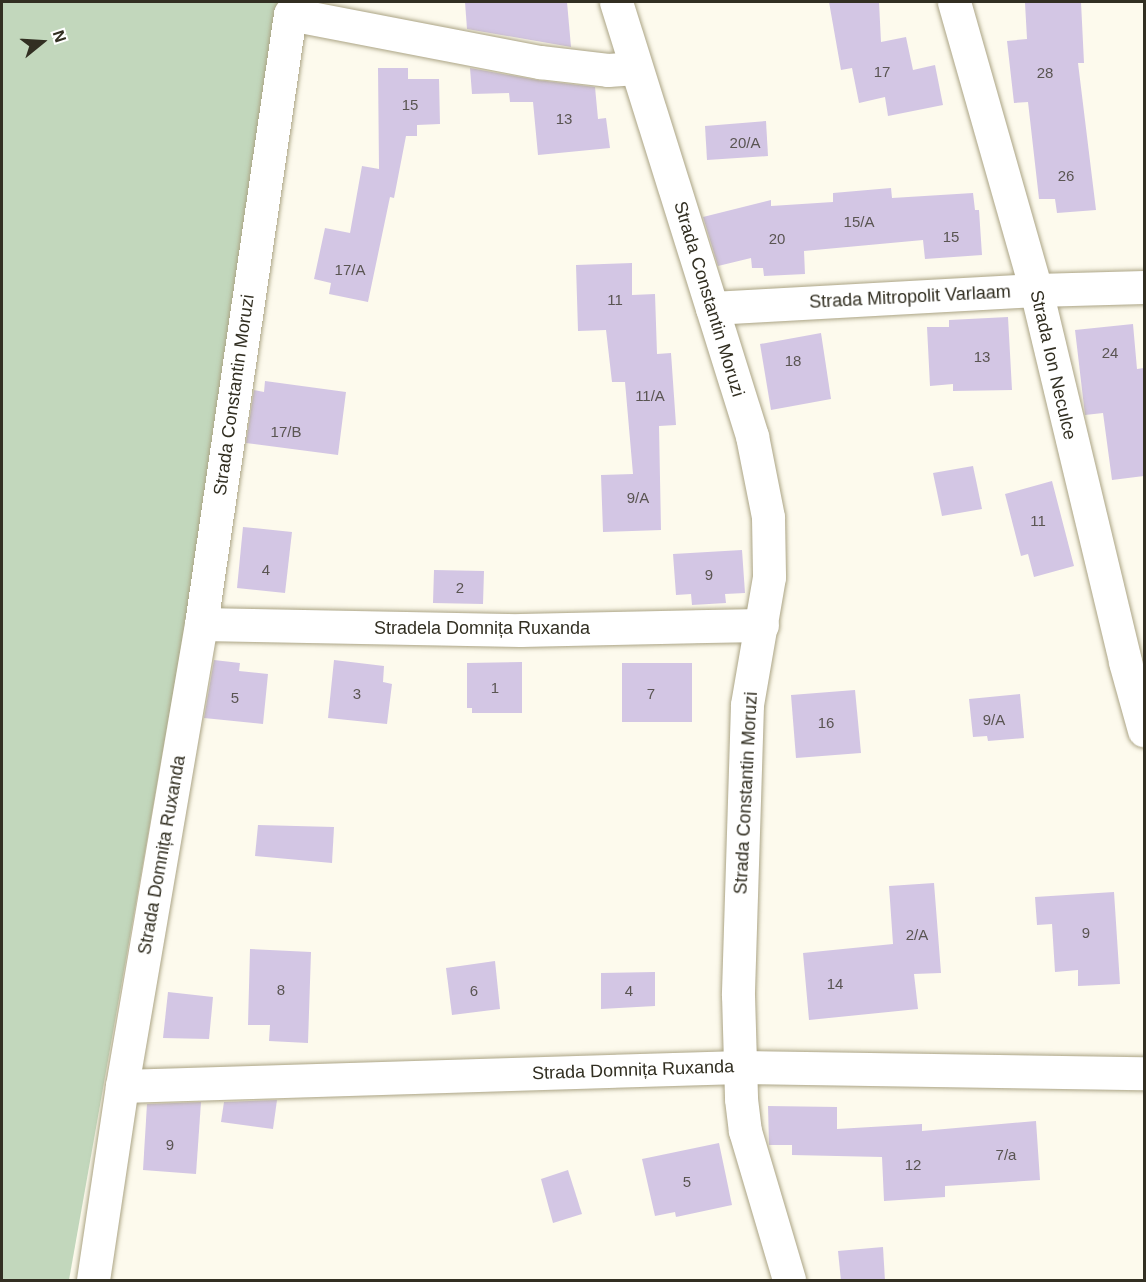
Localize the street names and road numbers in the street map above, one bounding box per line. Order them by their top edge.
street label: Strada Constantin Moruzi [669,199,749,399]
street label: Strada Mitropolit Varlaam [809,281,1011,313]
street label: Strada Ion Neculce [1025,288,1081,442]
street label: Strada Constantin Moruzi [209,293,259,497]
street label: Stradela Domnița Ruxanda [374,617,590,639]
street label: Strada Constantin Moruzi [730,691,762,895]
street label: Strada Domnița Ruxanda [134,754,190,956]
street label: Strada Domnița Ruxanda [532,1056,734,1084]

